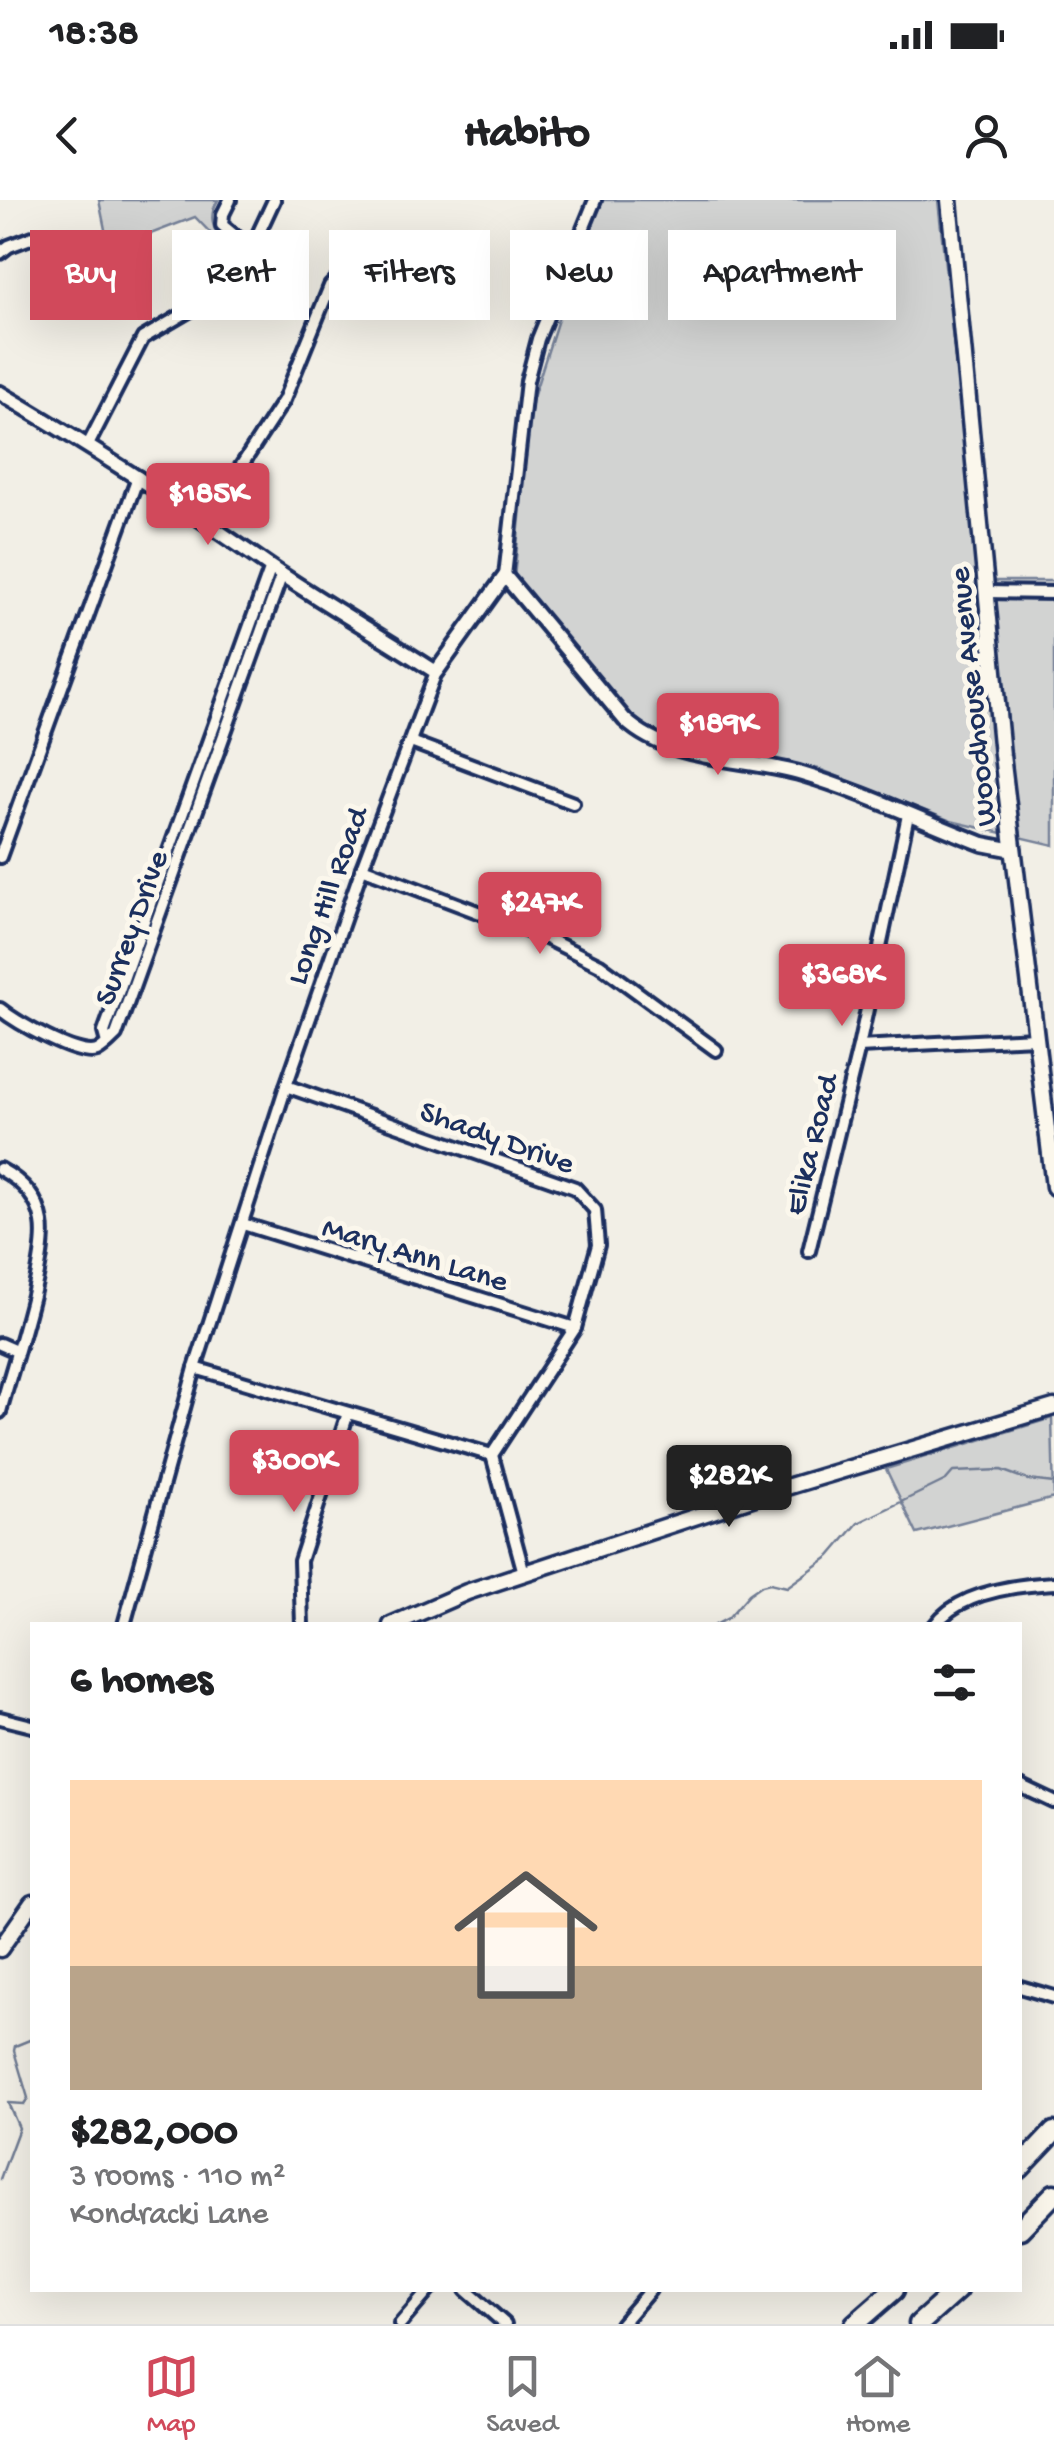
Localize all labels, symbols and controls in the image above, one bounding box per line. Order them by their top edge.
text: 18:38 [50,13,139,57]
icon: back [40,108,95,163]
icon: person [959,108,1014,163]
text: Habito [464,109,590,162]
chip: Buy [30,230,152,320]
chip: Rent [172,230,309,320]
chip: Filters [329,230,490,320]
chip: New [510,230,648,320]
chip: Apartment [668,230,896,320]
pin: $185K [138,463,278,548]
text: $185K [168,476,248,514]
street label: Woodhouse Avenue [942,565,1007,828]
pin: $189K [648,693,788,778]
text: $189K [679,706,757,744]
street label: Long Hill Road [280,801,380,991]
street label: Surrey Drive [88,846,179,1011]
pin: $247K [470,872,610,957]
text: $247K [500,885,580,923]
pin: $368K [772,944,912,1029]
text: $368K [801,957,883,995]
street label: Elika Road [778,1069,850,1219]
street label: Shady Drive [414,1094,579,1185]
street label: Mary Ann Lane [317,1210,513,1303]
pin: $300K [224,1430,364,1515]
text: $300K [252,1443,336,1481]
pin: $282K [659,1445,799,1530]
text: $282K [689,1458,769,1496]
icon: filters [927,1655,982,1710]
text: 6 homes [70,1658,213,1707]
icon: home [436,1845,616,2025]
text: $282,000 [70,2110,238,2159]
text: 3 rooms · 110 m² [70,2159,285,2197]
text: Kondracki Lane [70,2197,268,2235]
tab: Map [144,2349,199,2442]
tab: Saved [486,2349,558,2442]
tab: Home [845,2349,910,2442]

